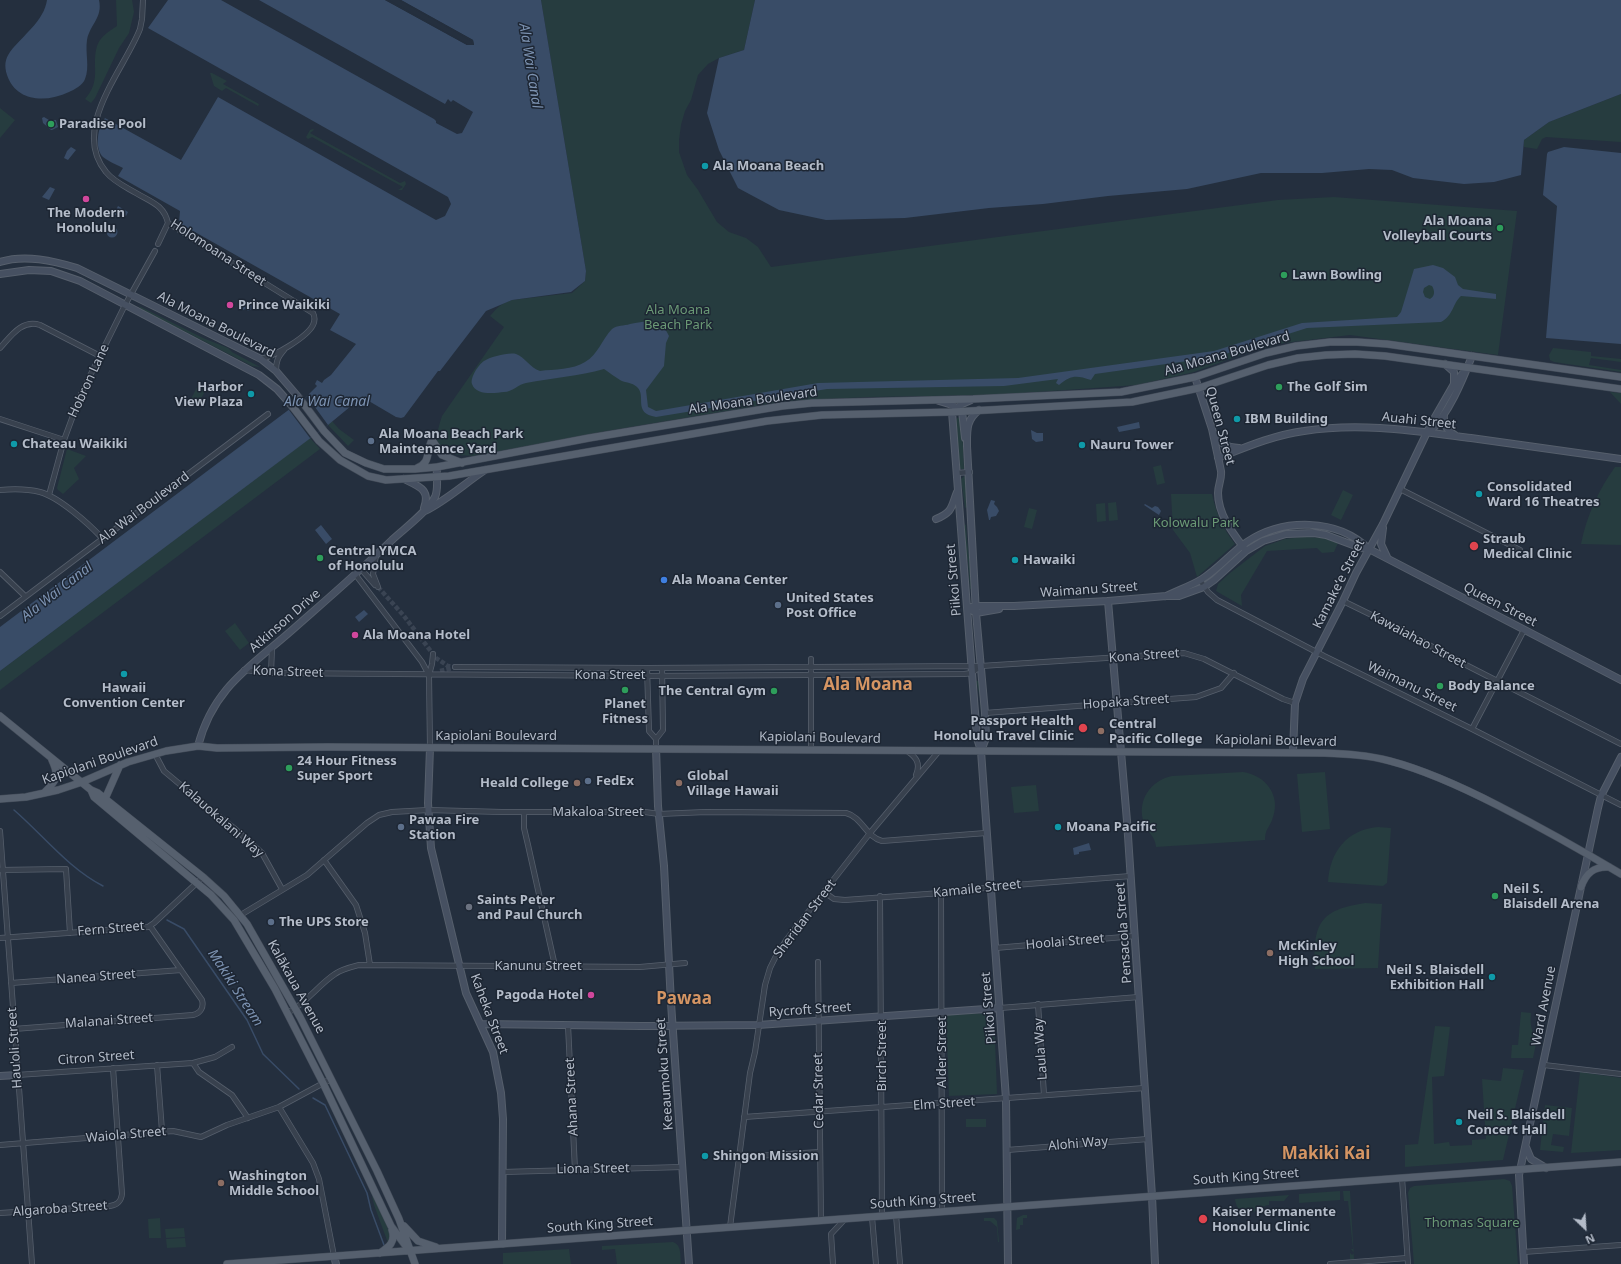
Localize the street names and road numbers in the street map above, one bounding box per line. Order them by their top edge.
street label: Holomoana Street [167,216,269,290]
street label: Ala Moana Boulevard [155,289,277,361]
street label: Ala Moana Boulevard [1162,329,1292,379]
street label: Hobron Lane [65,342,113,420]
street label: Ala Moana Boulevard [688,384,818,418]
street label: Queen Street [1202,385,1238,467]
street label: Auahi Street [1381,409,1457,433]
street label: Ala Wai Boulevard [95,469,193,547]
street label: Kamakeʻe Street [1310,537,1368,631]
street label: Piikoi Street [943,543,965,617]
street label: Waimanu Street [1040,579,1138,601]
street label: Queen Street [1461,580,1539,630]
street label: Atkinson Drive [246,586,324,656]
street label: Kawaiahao Street [1367,608,1469,672]
street label: Kona Street [1108,646,1180,666]
street label: Waimanu Street [1365,659,1459,715]
street label: Kona Street [252,663,324,681]
street label: Kona Street [575,667,645,683]
street label: Hopaka Street [1082,691,1170,713]
street label: Kapiolani Boulevard [435,728,557,744]
street label: Kapiolani Boulevard [759,729,881,747]
street label: Kapiolani Boulevard [1215,732,1337,750]
street label: Kapiolani Boulevard [40,734,160,788]
street label: Kalauokalani Way [175,779,267,861]
street label: Makaloa Street [552,804,644,820]
street label: Sheridan Street [770,877,840,961]
street label: Kamaile Street [932,877,1022,901]
street label: Pensacola Street [1113,882,1135,984]
street label: Fern Street [77,918,145,940]
street label: Hoolai Street [1025,931,1105,953]
street label: Kalākaua Avenue [264,937,328,1037]
street label: Kanunu Street [494,958,582,974]
street label: Ward Avenue [1529,965,1559,1047]
street label: Nanea Street [56,966,136,988]
street label: Piikoi Street [978,971,1000,1045]
street label: Kaheka Street [467,972,511,1056]
street label: Rycroft Street [768,999,852,1021]
street label: Hau'oli Street [4,1007,26,1089]
street label: Malanai Street [65,1010,153,1032]
street label: Alder Street [934,1016,950,1088]
street label: Keeaumoku Street [653,1017,677,1131]
street label: Laula Way [1031,1018,1051,1080]
street label: Birch Street [874,1021,890,1091]
street label: Citron Street [57,1048,135,1068]
street label: Cedar Street [811,1053,827,1129]
street label: Ahana Street [562,1057,582,1137]
street label: Elm Street [912,1094,976,1114]
street label: Waiola Street [85,1124,167,1146]
street label: Alohi Way [1047,1134,1109,1154]
street label: Liona Street [556,1161,630,1177]
street label: South King Street [1192,1166,1300,1188]
street label: South King Street [869,1190,977,1212]
street label: Algaroba Street [12,1198,108,1220]
street label: South King Street [546,1214,654,1236]

